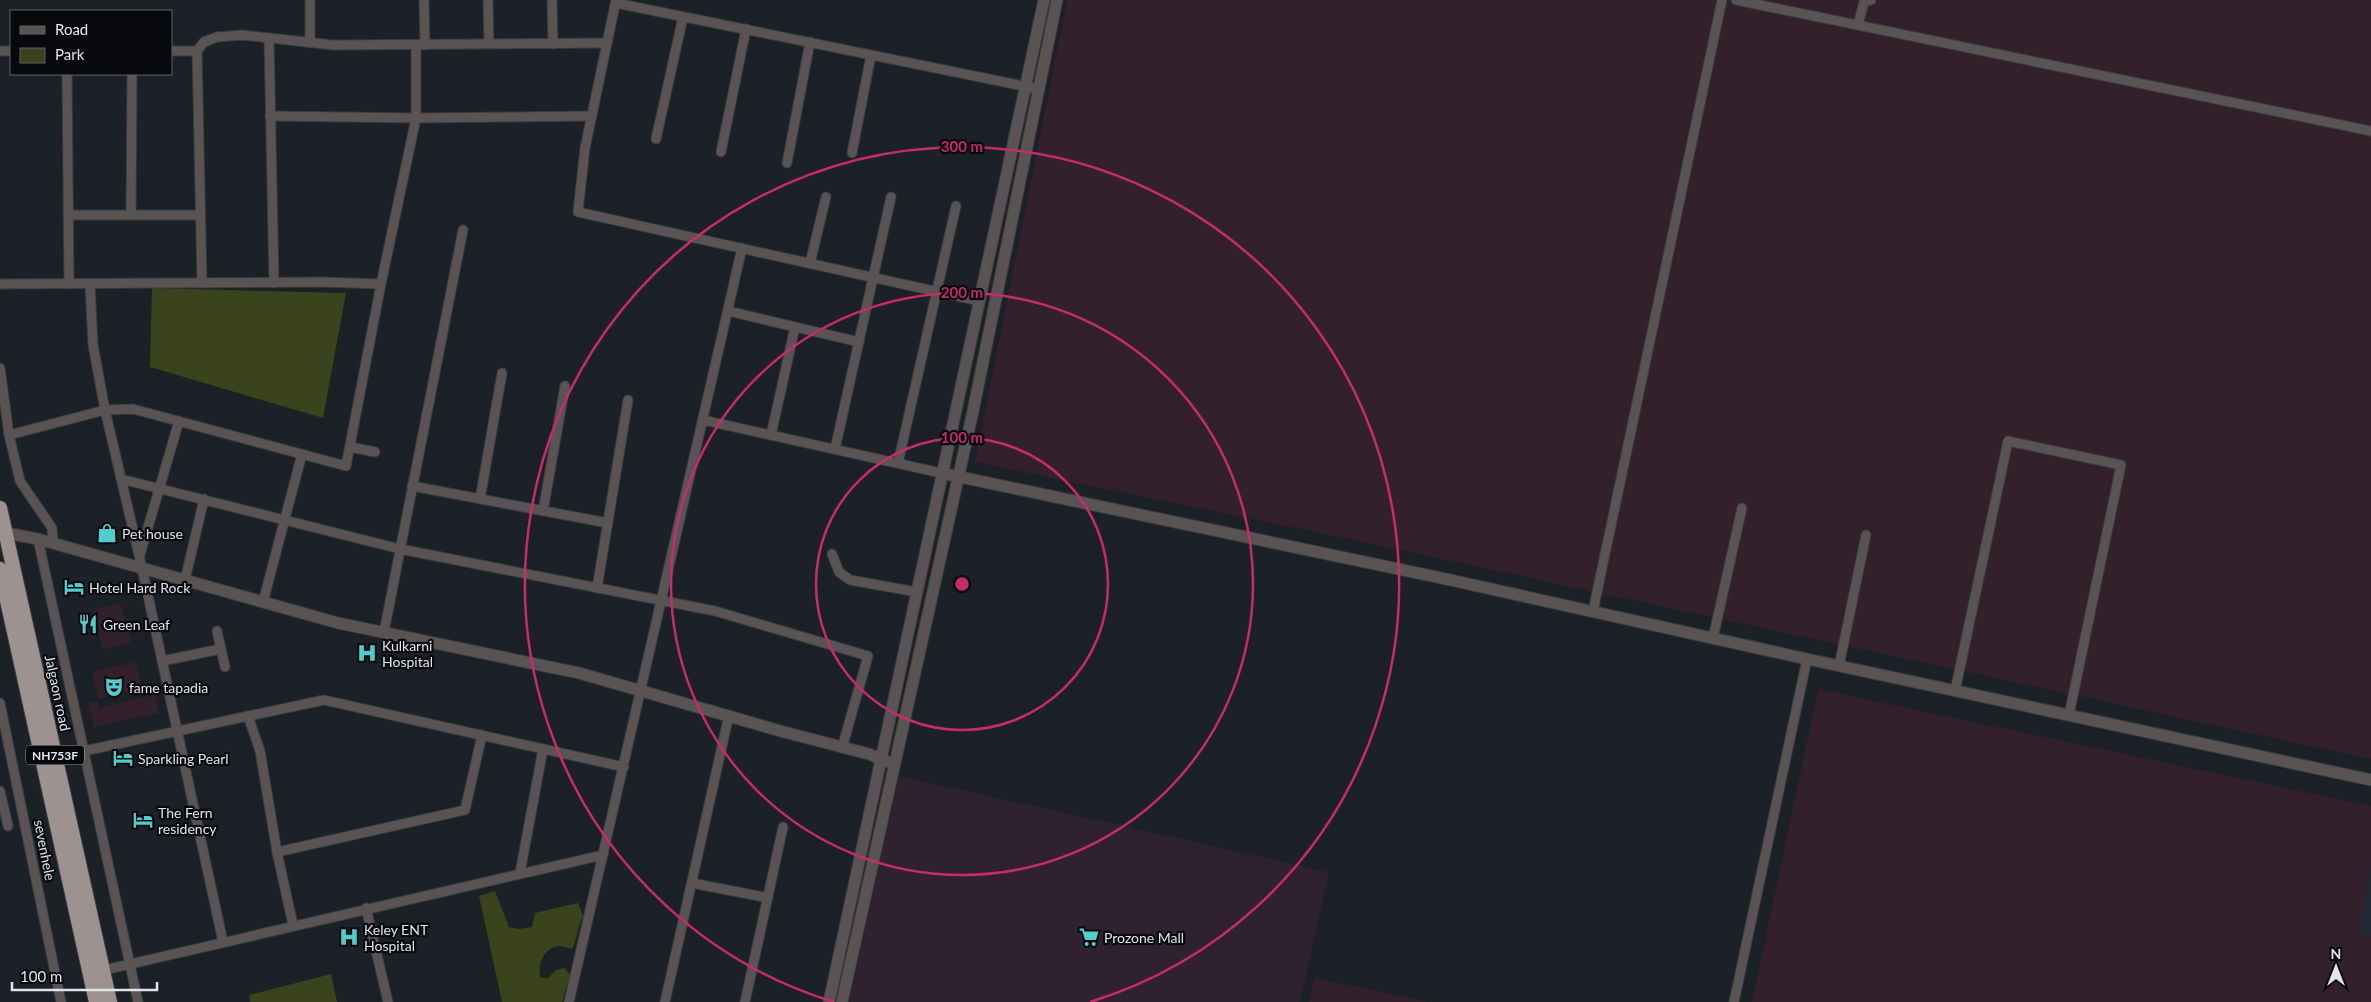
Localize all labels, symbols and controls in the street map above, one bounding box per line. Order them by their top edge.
legend [10,10,172,75]
text: Road [55,20,88,38]
text: Park [55,45,85,63]
text: 300 m [941,137,983,155]
text: 200 m [941,283,983,301]
text: 100 m [941,428,983,446]
shop icon: Pet house [96,522,118,544]
place label: Pet house [122,525,183,542]
centre of rings [953,575,971,593]
hotel icon: Hotel Hard Rock [63,576,85,598]
place label: Hotel Hard Rock [89,579,191,596]
restaurant icon: Green Leaf [77,613,99,635]
place label: Green Leaf [103,616,170,633]
place label: Kulkarni Hospital [382,637,433,670]
hospital icon: Kulkarni Hospital [356,642,378,664]
street label: Jalgaon road [42,654,74,732]
theatre icon: fame tapadia [103,676,125,698]
place label: fame tapadia [129,679,208,696]
road number: NH753F [26,746,84,764]
hotel icon: Sparkling Pearl [112,747,134,769]
place label: Sparkling Pearl [138,750,229,767]
place label: The Fern residency [158,804,217,837]
hotel icon: The Fern residency [132,809,154,831]
street label: sevenhele [31,818,59,882]
place label: Keley ENT Hospital [364,921,429,954]
hospital icon: Keley ENT Hospital [338,926,360,948]
supermarket icon: Prozone Mall [1078,926,1100,948]
place label: Prozone Mall [1104,929,1184,946]
north arrow [2311,942,2361,992]
text: N [2331,945,2341,962]
scale bar [12,960,158,992]
text: 100 m [20,967,62,985]

